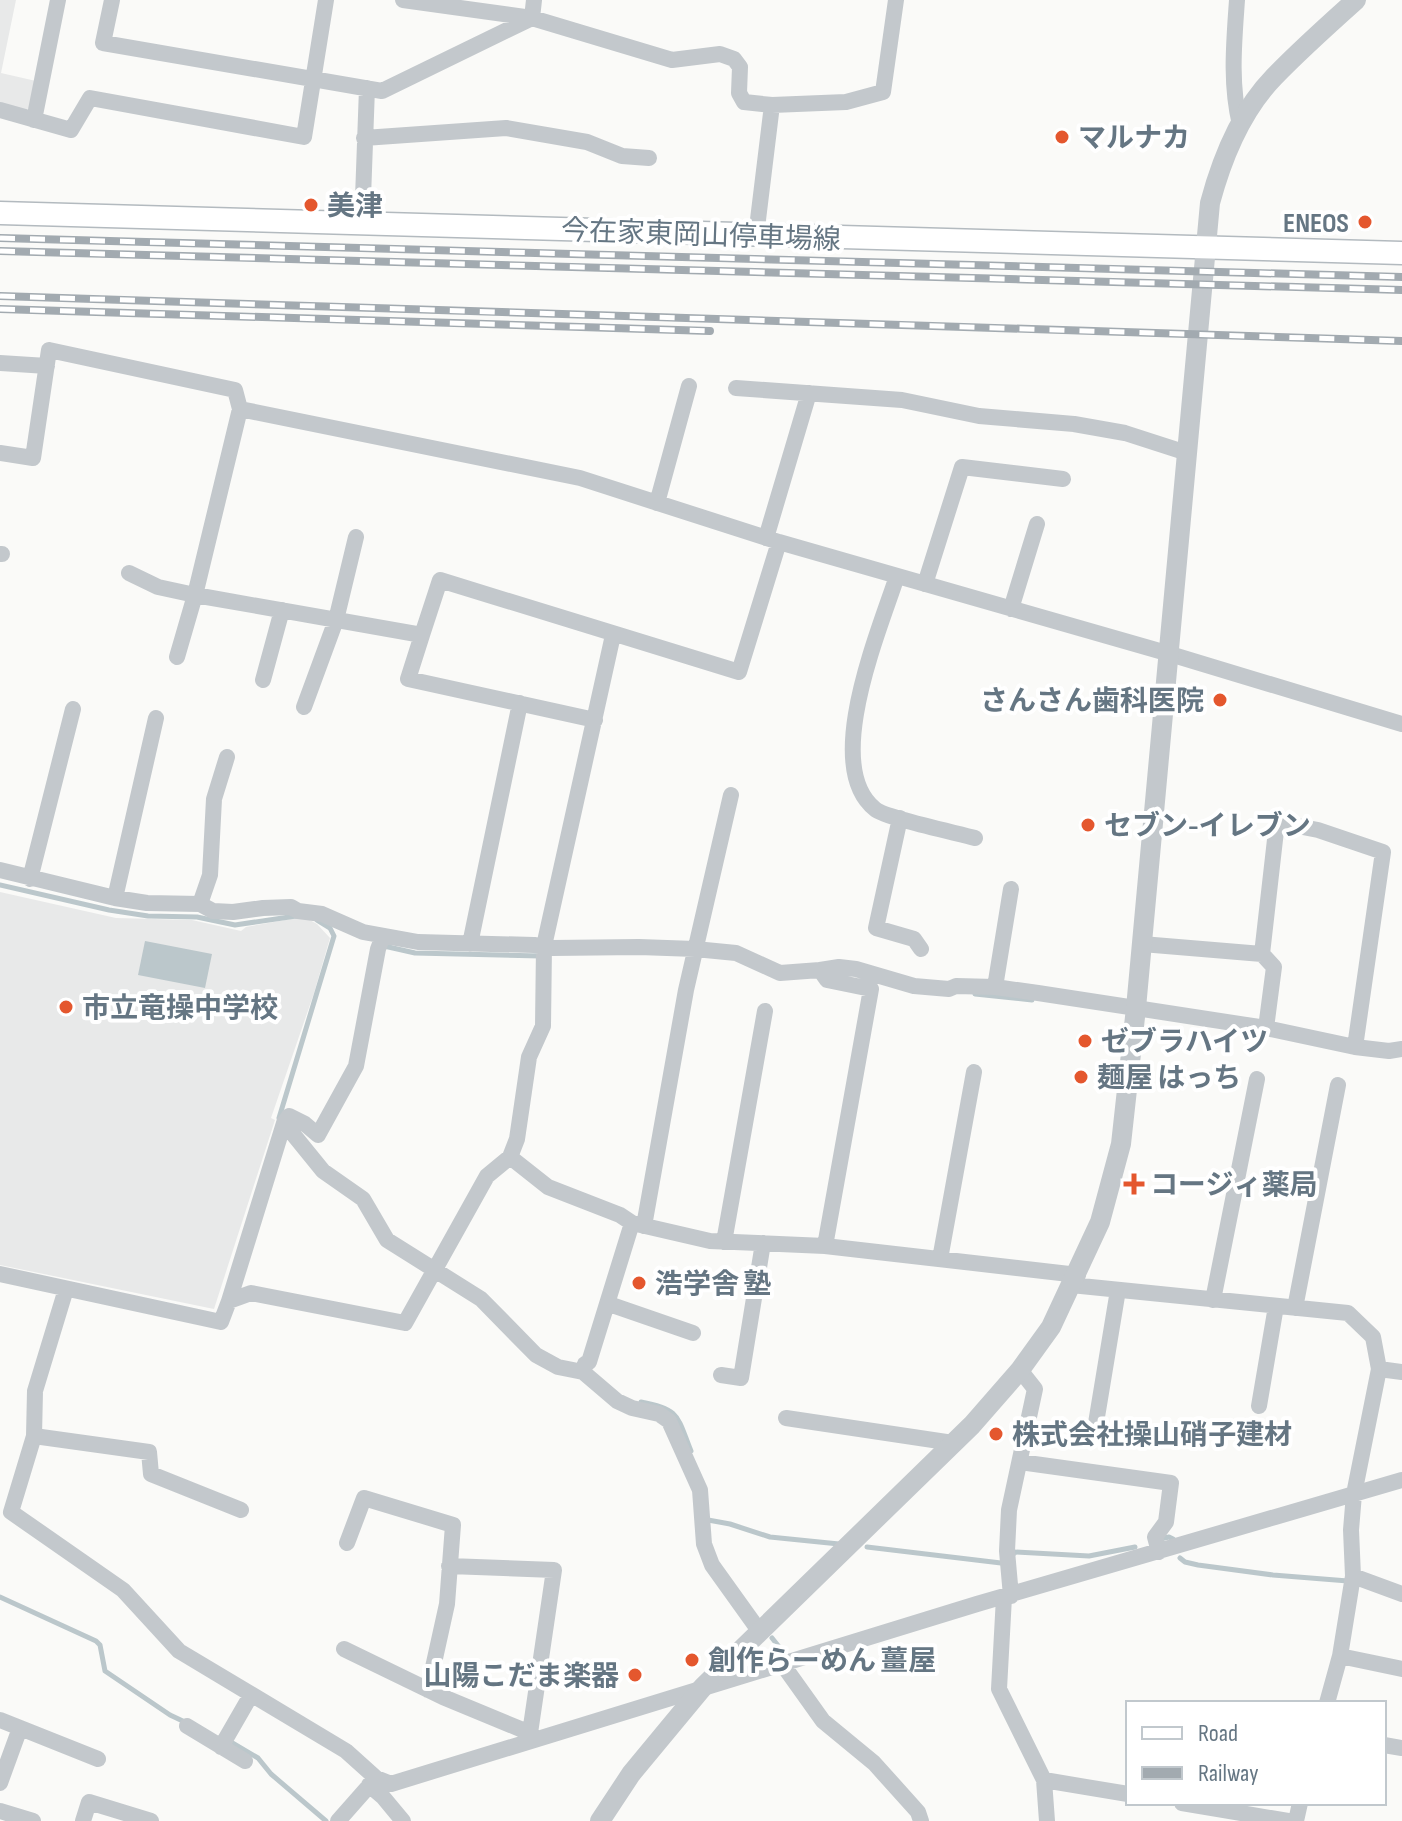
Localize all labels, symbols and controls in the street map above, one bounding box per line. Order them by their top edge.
place label: マルナカ [1078,122,1190,155]
marker: マルナカ [1053,128,1071,146]
place label: 美津 [327,190,383,223]
marker: 美津 [302,196,320,214]
place label: ENEOS [1283,207,1349,240]
marker: ENEOS [1356,213,1374,231]
street label: 今在家東岡山停車場線 [560,214,841,257]
place label: さんさん歯科医院 [980,685,1204,718]
marker: さんさん歯科医院 [1211,691,1229,709]
place label: セブン-イレブン [1104,810,1311,843]
marker: セブン-イレブン [1079,816,1097,834]
place label: 市立竜操中学校 [82,992,278,1025]
marker: 市立竜操中学校 [57,998,75,1016]
place label: ゼブラハイツ [1101,1026,1268,1059]
marker: ゼブラハイツ [1076,1032,1094,1050]
place label: 麺屋 はっち [1097,1062,1241,1095]
marker: 麺屋 はっち [1072,1068,1090,1086]
place label: コージィ薬局 [1150,1169,1317,1202]
marker: コージィ薬局 [1125,1175,1143,1193]
place label: 浩学舎 塾 [655,1268,771,1301]
marker: 浩学舎 塾 [630,1274,648,1292]
place label: 株式会社操山硝子建材 [1012,1419,1292,1452]
marker: 株式会社操山硝子建材 [987,1425,1005,1443]
place label: 創作らーめん 薑屋 [708,1645,936,1678]
marker: 創作らーめん 薑屋 [683,1651,701,1669]
place label: 山陽こだま楽器 [424,1660,619,1693]
marker: 山陽こだま楽器 [626,1666,644,1684]
legend [1126,1701,1386,1805]
text: Road [1198,1719,1238,1748]
text: Railway [1198,1759,1258,1788]

